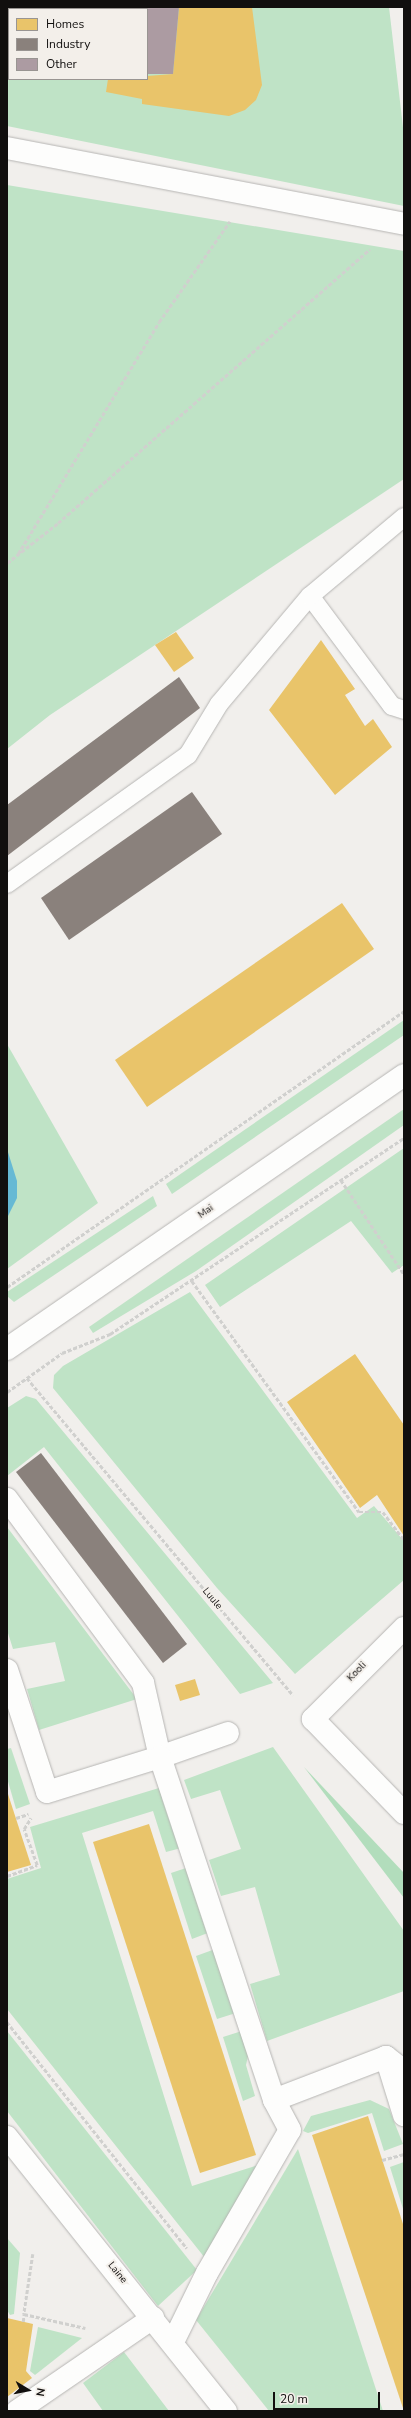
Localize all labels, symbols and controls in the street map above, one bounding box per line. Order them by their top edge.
legend [8,8,148,80]
text: Homes [46,16,84,32]
text: Industry [46,36,90,52]
text: Other [46,56,77,72]
street label: Mai [196,1202,216,1222]
street label: Luule [199,1586,225,1612]
street label: Kooli [345,1660,369,1684]
street label: Laine [105,2260,129,2286]
north arrow [8,2370,48,2410]
scale bar [275,2384,382,2410]
text: N [32,2387,48,2398]
text: 20 m [280,2391,308,2407]

